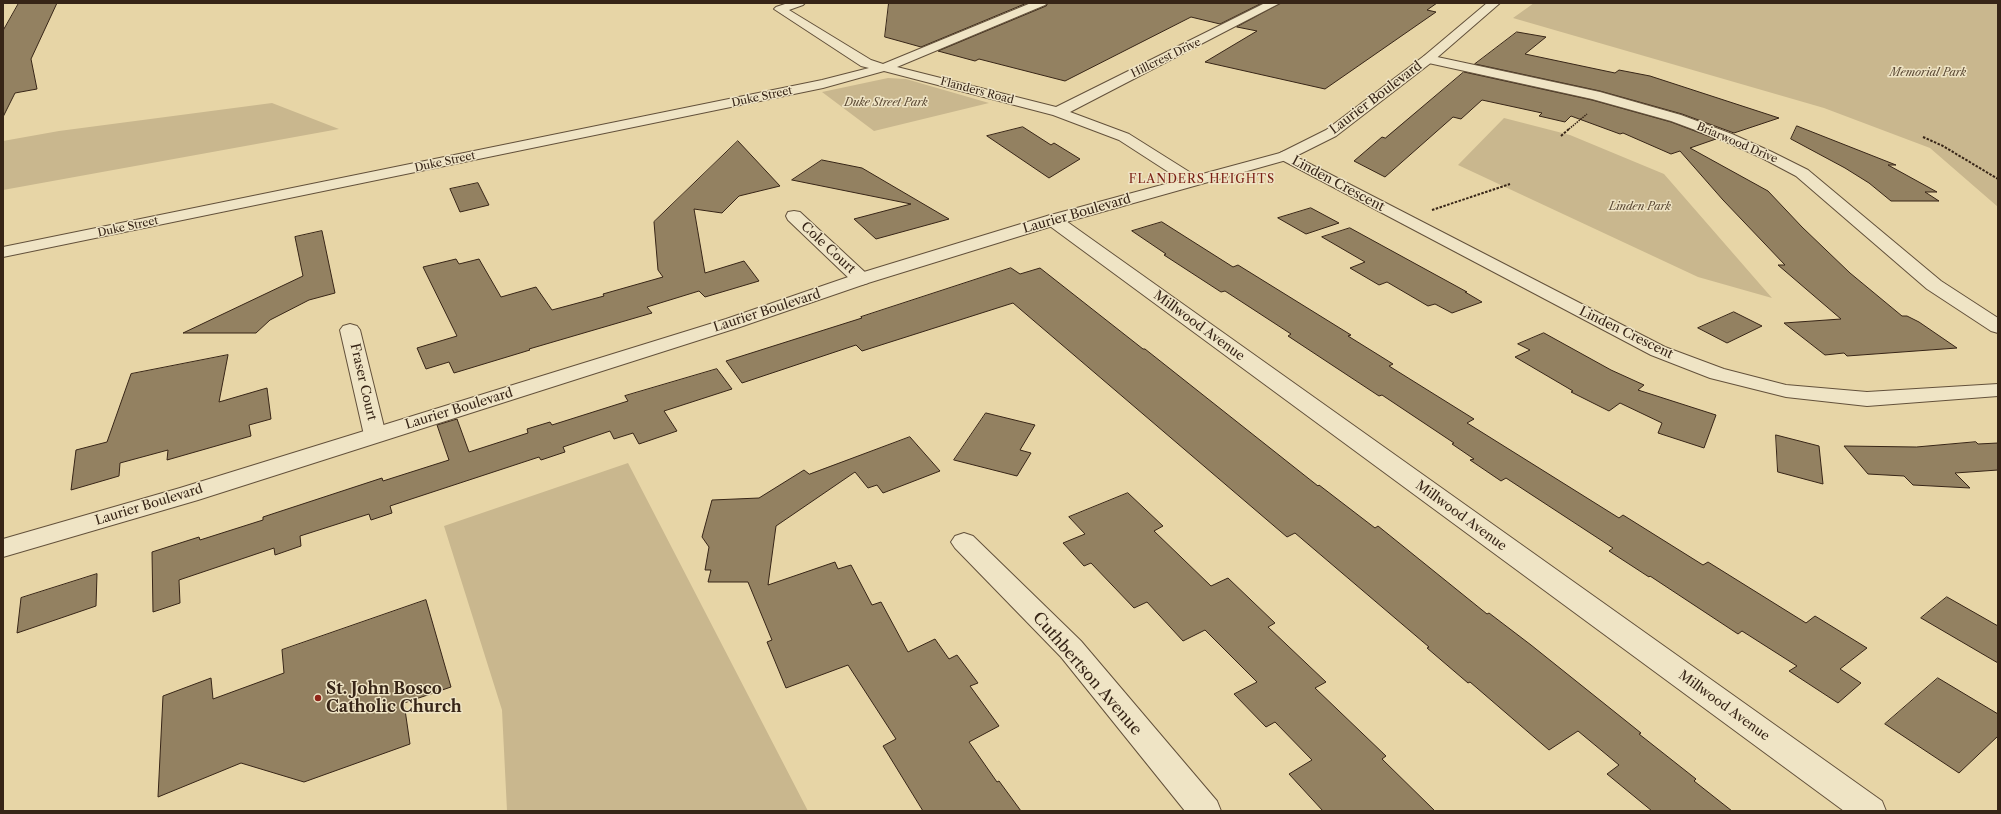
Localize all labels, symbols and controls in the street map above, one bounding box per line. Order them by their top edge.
street label: Hillcrest Drive [1129,35,1203,81]
street label: Laurier Boulevard [1327,58,1425,138]
park label: Memorial Park [1890,66,1966,80]
street label: Flanders Road [939,75,1015,107]
street label: Duke Street [730,84,794,110]
park label: Duke Street Park [844,96,928,110]
street label: Briarwood Drive [1695,120,1779,166]
street label: Duke Street [413,149,477,175]
street label: Linden Crescent [1289,153,1387,215]
district label: FLANDERS HEIGHTS [1129,173,1275,187]
street label: Laurier Boulevard [1021,191,1133,237]
park label: Linden Park [1609,200,1671,214]
street label: Duke Street [96,214,160,240]
street label: Cole Court [798,219,858,277]
street label: Laurier Boulevard [711,286,823,336]
street label: Millwood Avenue [1150,288,1248,364]
street label: Linden Crescent [1577,304,1675,362]
street label: Fraser Court [347,342,379,422]
street label: Laurier Boulevard [403,385,515,433]
street label: Millwood Avenue [1412,478,1510,554]
street label: Laurier Boulevard [93,481,205,529]
street label: Cuthbertson Avenue [1028,609,1146,739]
street label: Millwood Avenue [1675,668,1773,744]
place label: St. John Bosco Catholic Church [326,679,462,717]
marker: St. John Bosco Catholic Church [313,693,323,703]

